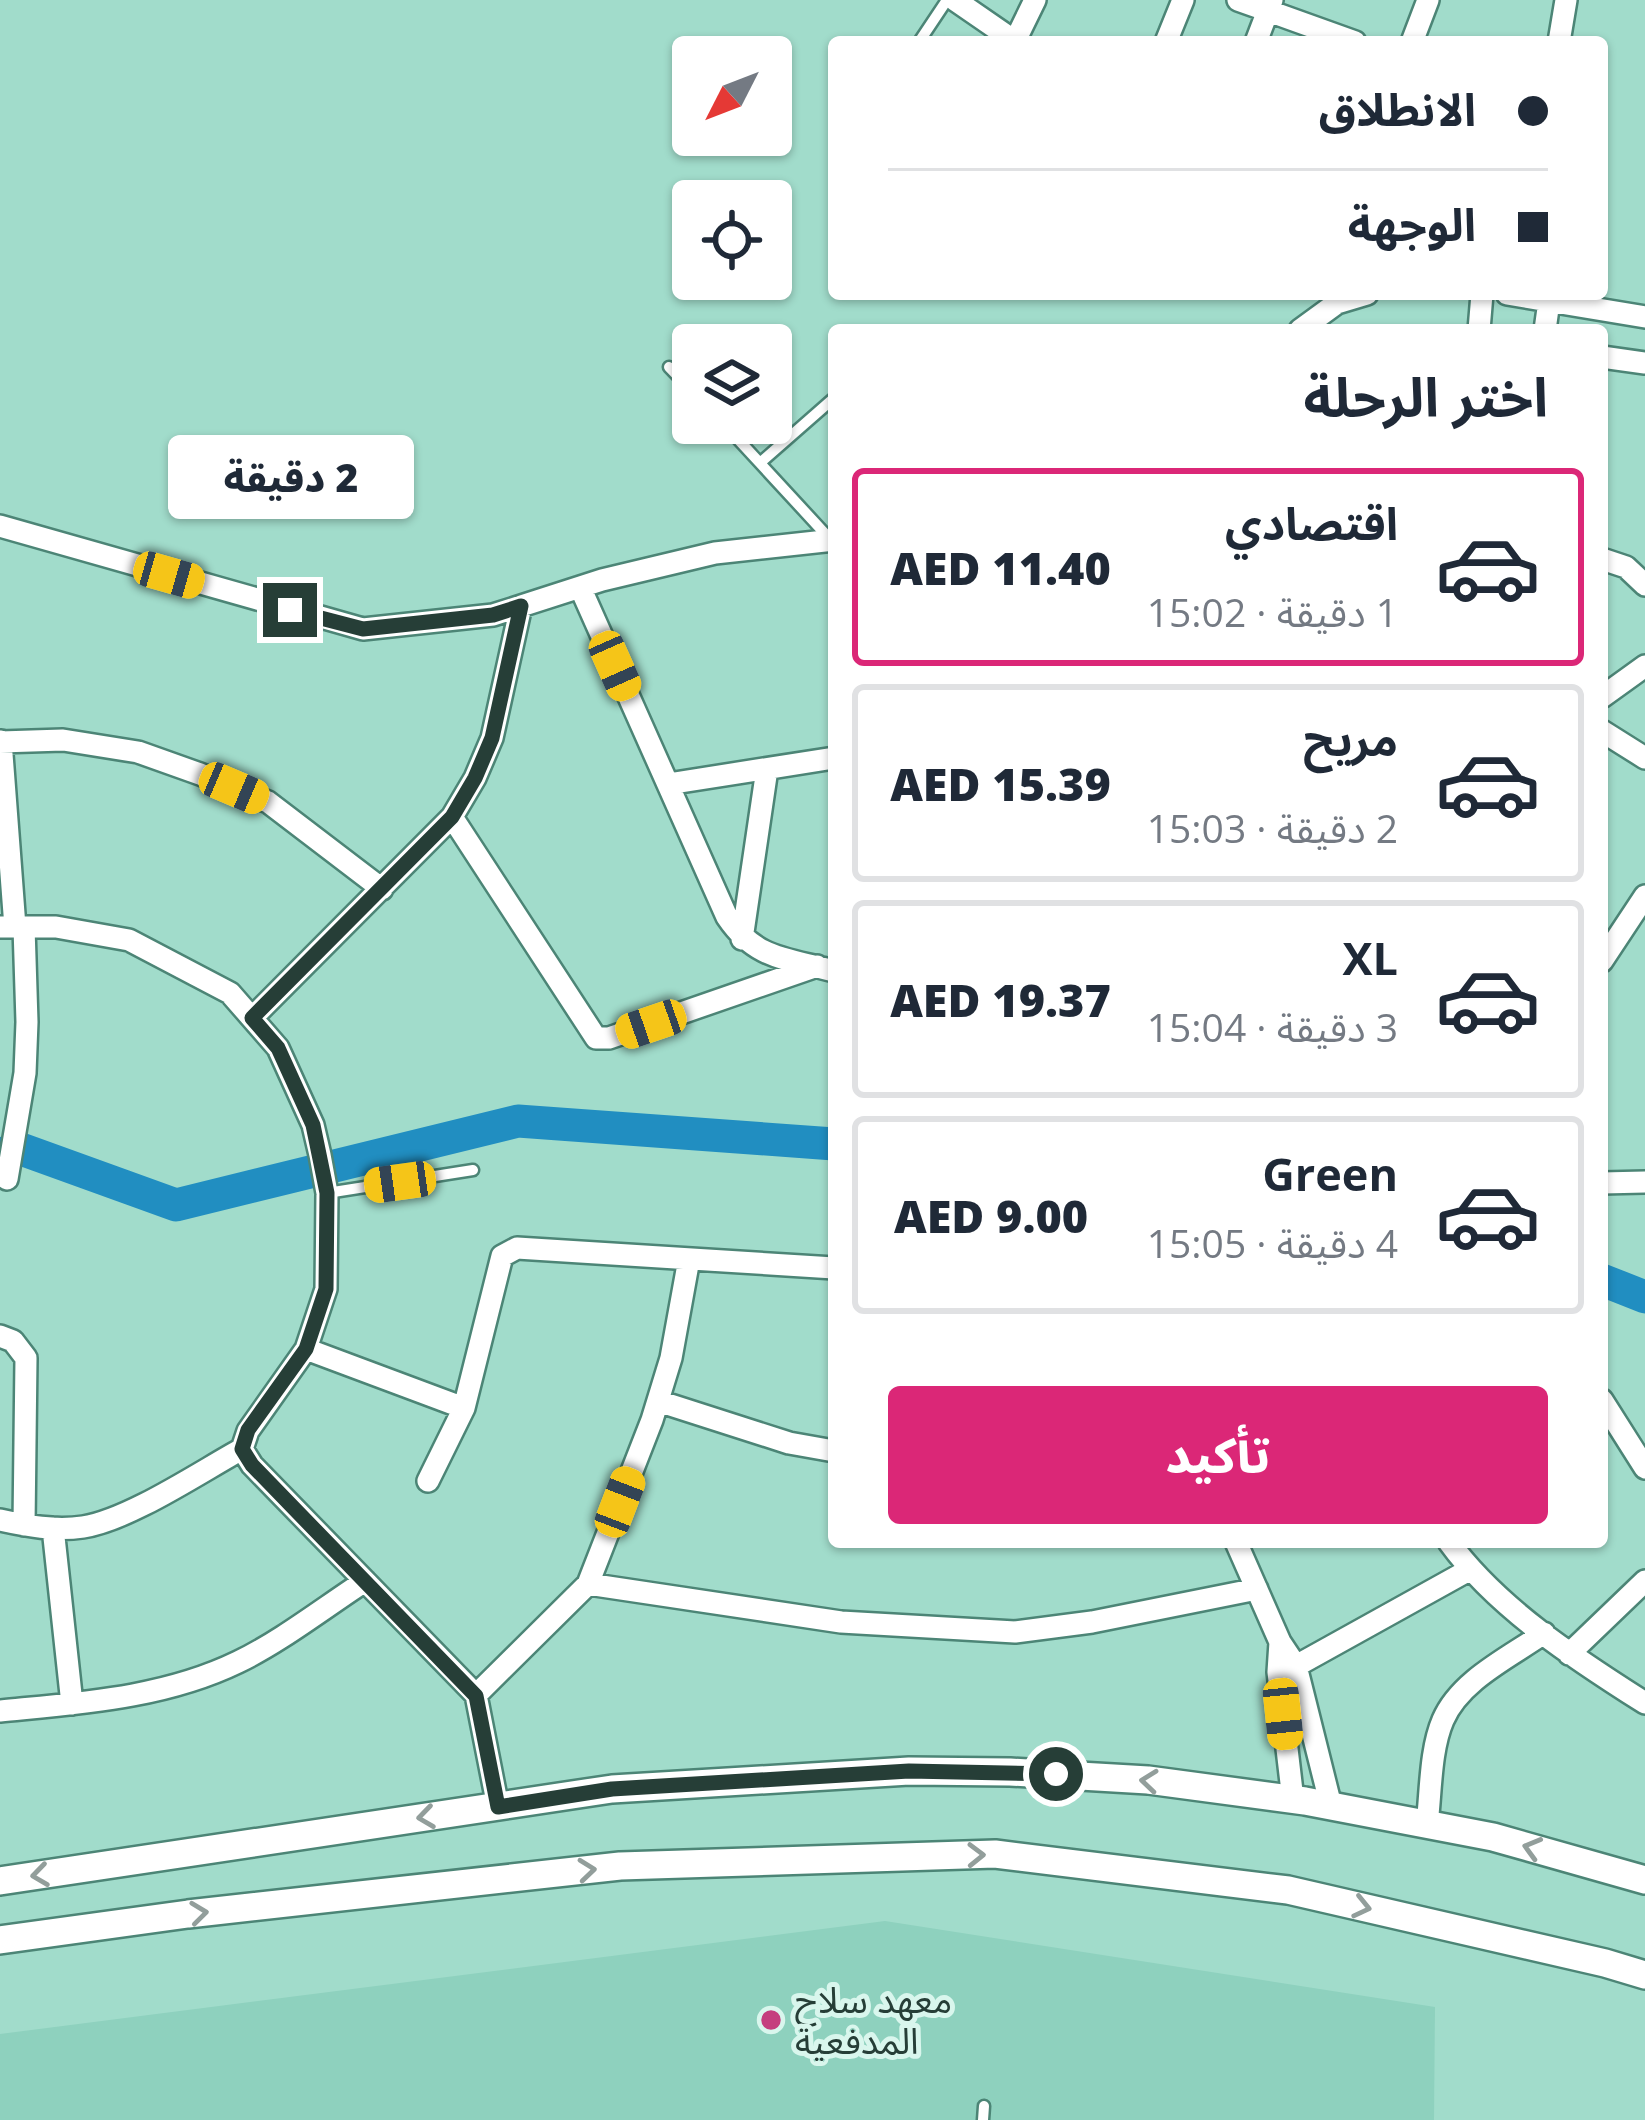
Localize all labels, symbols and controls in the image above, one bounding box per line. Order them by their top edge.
north arrow [672,36,792,156]
map controls [672,36,792,444]
text: الانطلاق [1319,78,1476,139]
button: locate [672,180,792,300]
text: الوجهة [1348,193,1476,254]
button: layers [672,324,792,444]
text: اختر الرحلة [1303,359,1548,433]
callout: 2 دقيقة [167,436,413,520]
text: 2 دقيقة [224,450,358,503]
text: اقتصادي [1225,492,1398,553]
icon: car [1434,513,1542,621]
text: AED 11.40 [890,537,1111,598]
car [129,548,209,602]
route end [263,583,317,637]
text: 1 دقيقة · 15:02 [1147,585,1398,638]
car [584,626,646,706]
text: مريح [1303,708,1398,769]
icon: car [1434,729,1542,837]
text: AED 15.39 [890,753,1111,814]
car [194,757,274,819]
text: 2 دقيقة · 15:03 [1147,801,1398,854]
text: XL [1343,927,1398,988]
icon: car [1434,945,1542,1053]
text: AED 19.37 [890,969,1111,1030]
car [611,995,691,1053]
text: 3 دقيقة · 15:04 [1147,1000,1398,1053]
text: Green [1262,1143,1398,1204]
car [362,1159,438,1205]
icon: car [1434,1161,1542,1269]
text: AED 9.00 [894,1185,1088,1246]
text: 4 دقيقة · 15:05 [1147,1216,1398,1269]
button: تأكيد [888,1386,1548,1524]
car [590,1462,650,1542]
car [1261,1676,1305,1752]
route start [1029,1747,1083,1801]
one-way arrow [1139,1769,1158,1794]
one-way arrow [416,1804,436,1829]
one-way arrow [1523,1838,1543,1863]
one-way arrow [967,1842,986,1868]
one-way arrow [577,1857,597,1883]
one-way arrow [30,1861,50,1887]
one-way arrow [1352,1894,1372,1919]
one-way arrow [189,1901,209,1927]
place label: معهد سلاح المدفعية [795,1975,952,2065]
marker: معهد سلاح المدفعية [758,2007,784,2033]

